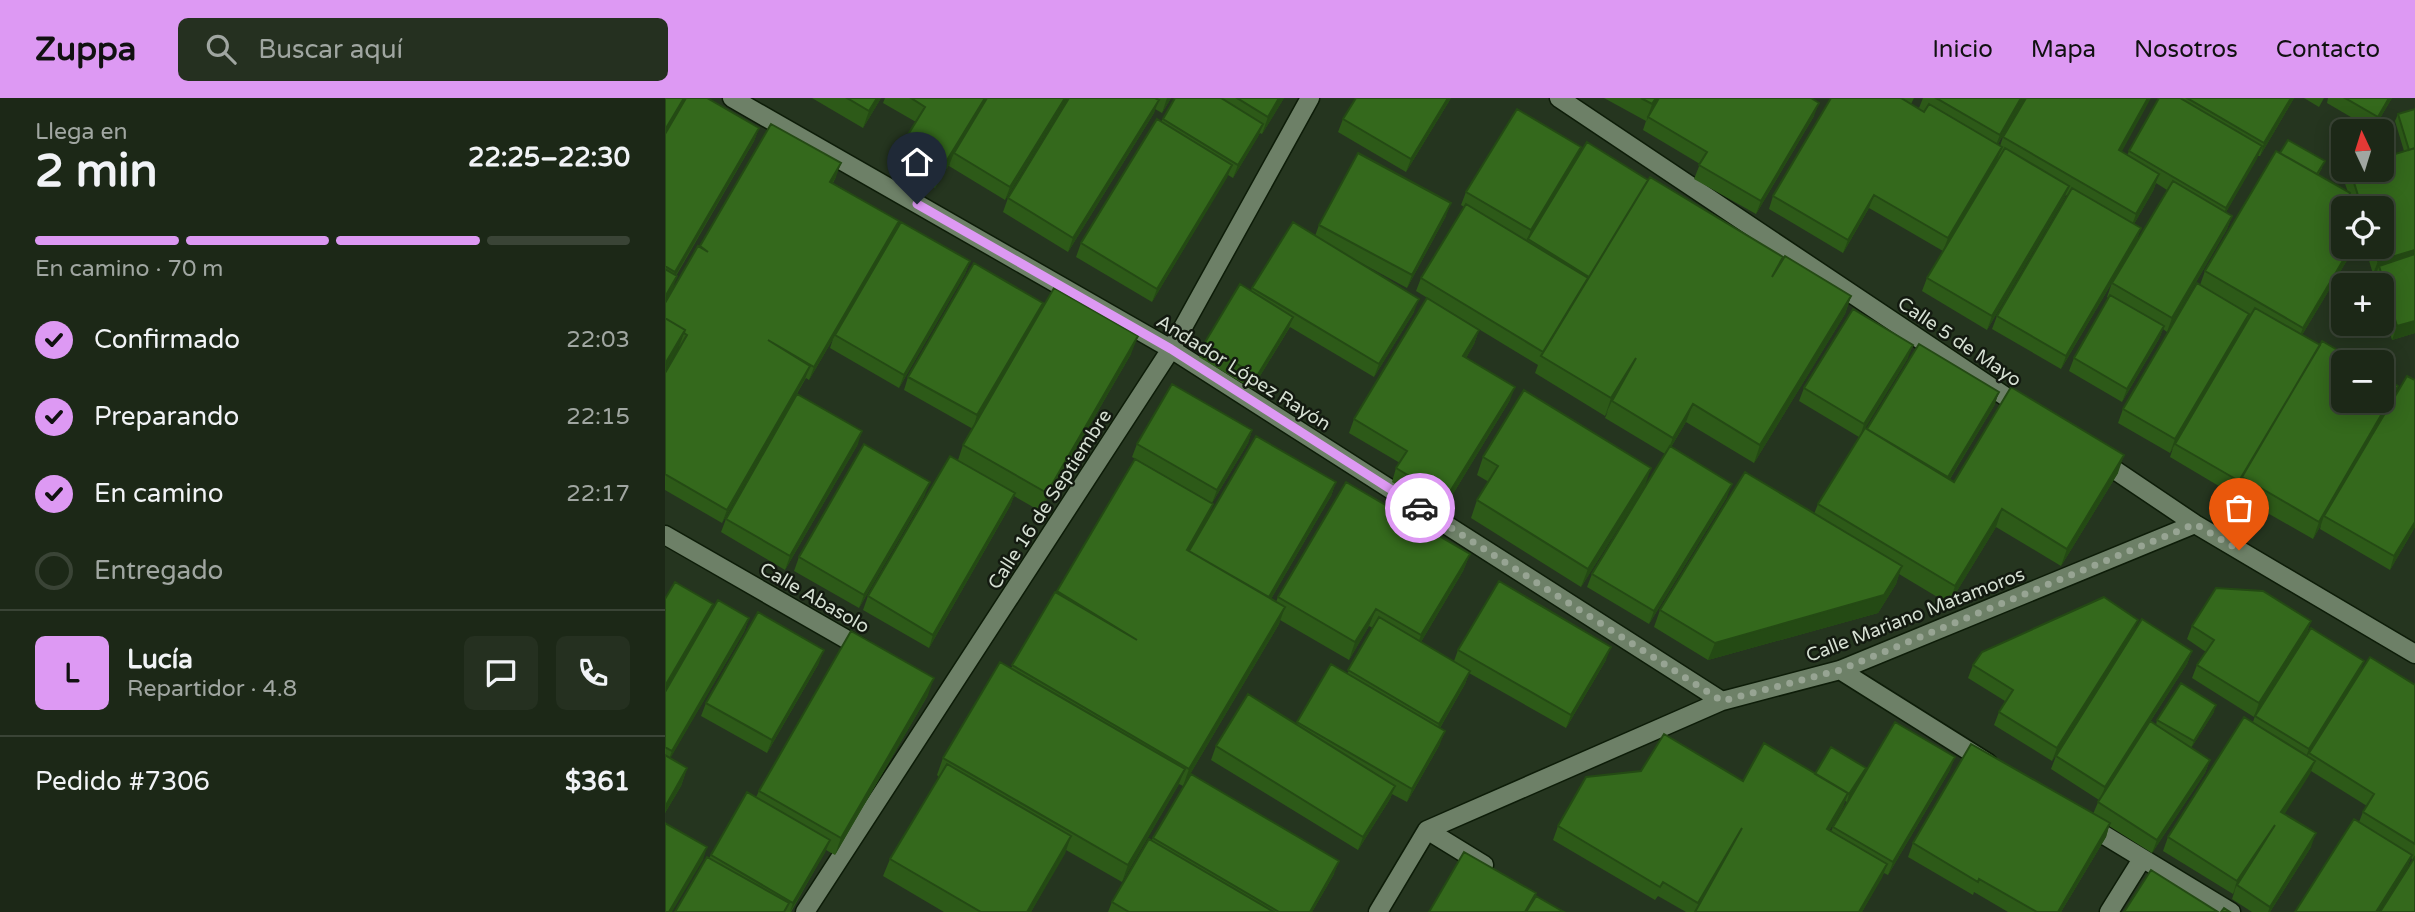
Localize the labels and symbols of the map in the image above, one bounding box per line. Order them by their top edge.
north arrow [2331,119,2394,182]
pin [887,132,947,204]
street label: Calle 5 de Mayo [1894,292,2025,391]
street label: Andador López Rayón [1152,310,1335,435]
street label: Calle 16 de Septiembre [983,406,1116,594]
courier [1385,473,1455,543]
pin [2209,478,2269,550]
street label: Calle Abasolo [756,558,873,638]
street label: Calle Mariano Matamoros [1803,563,2028,667]

